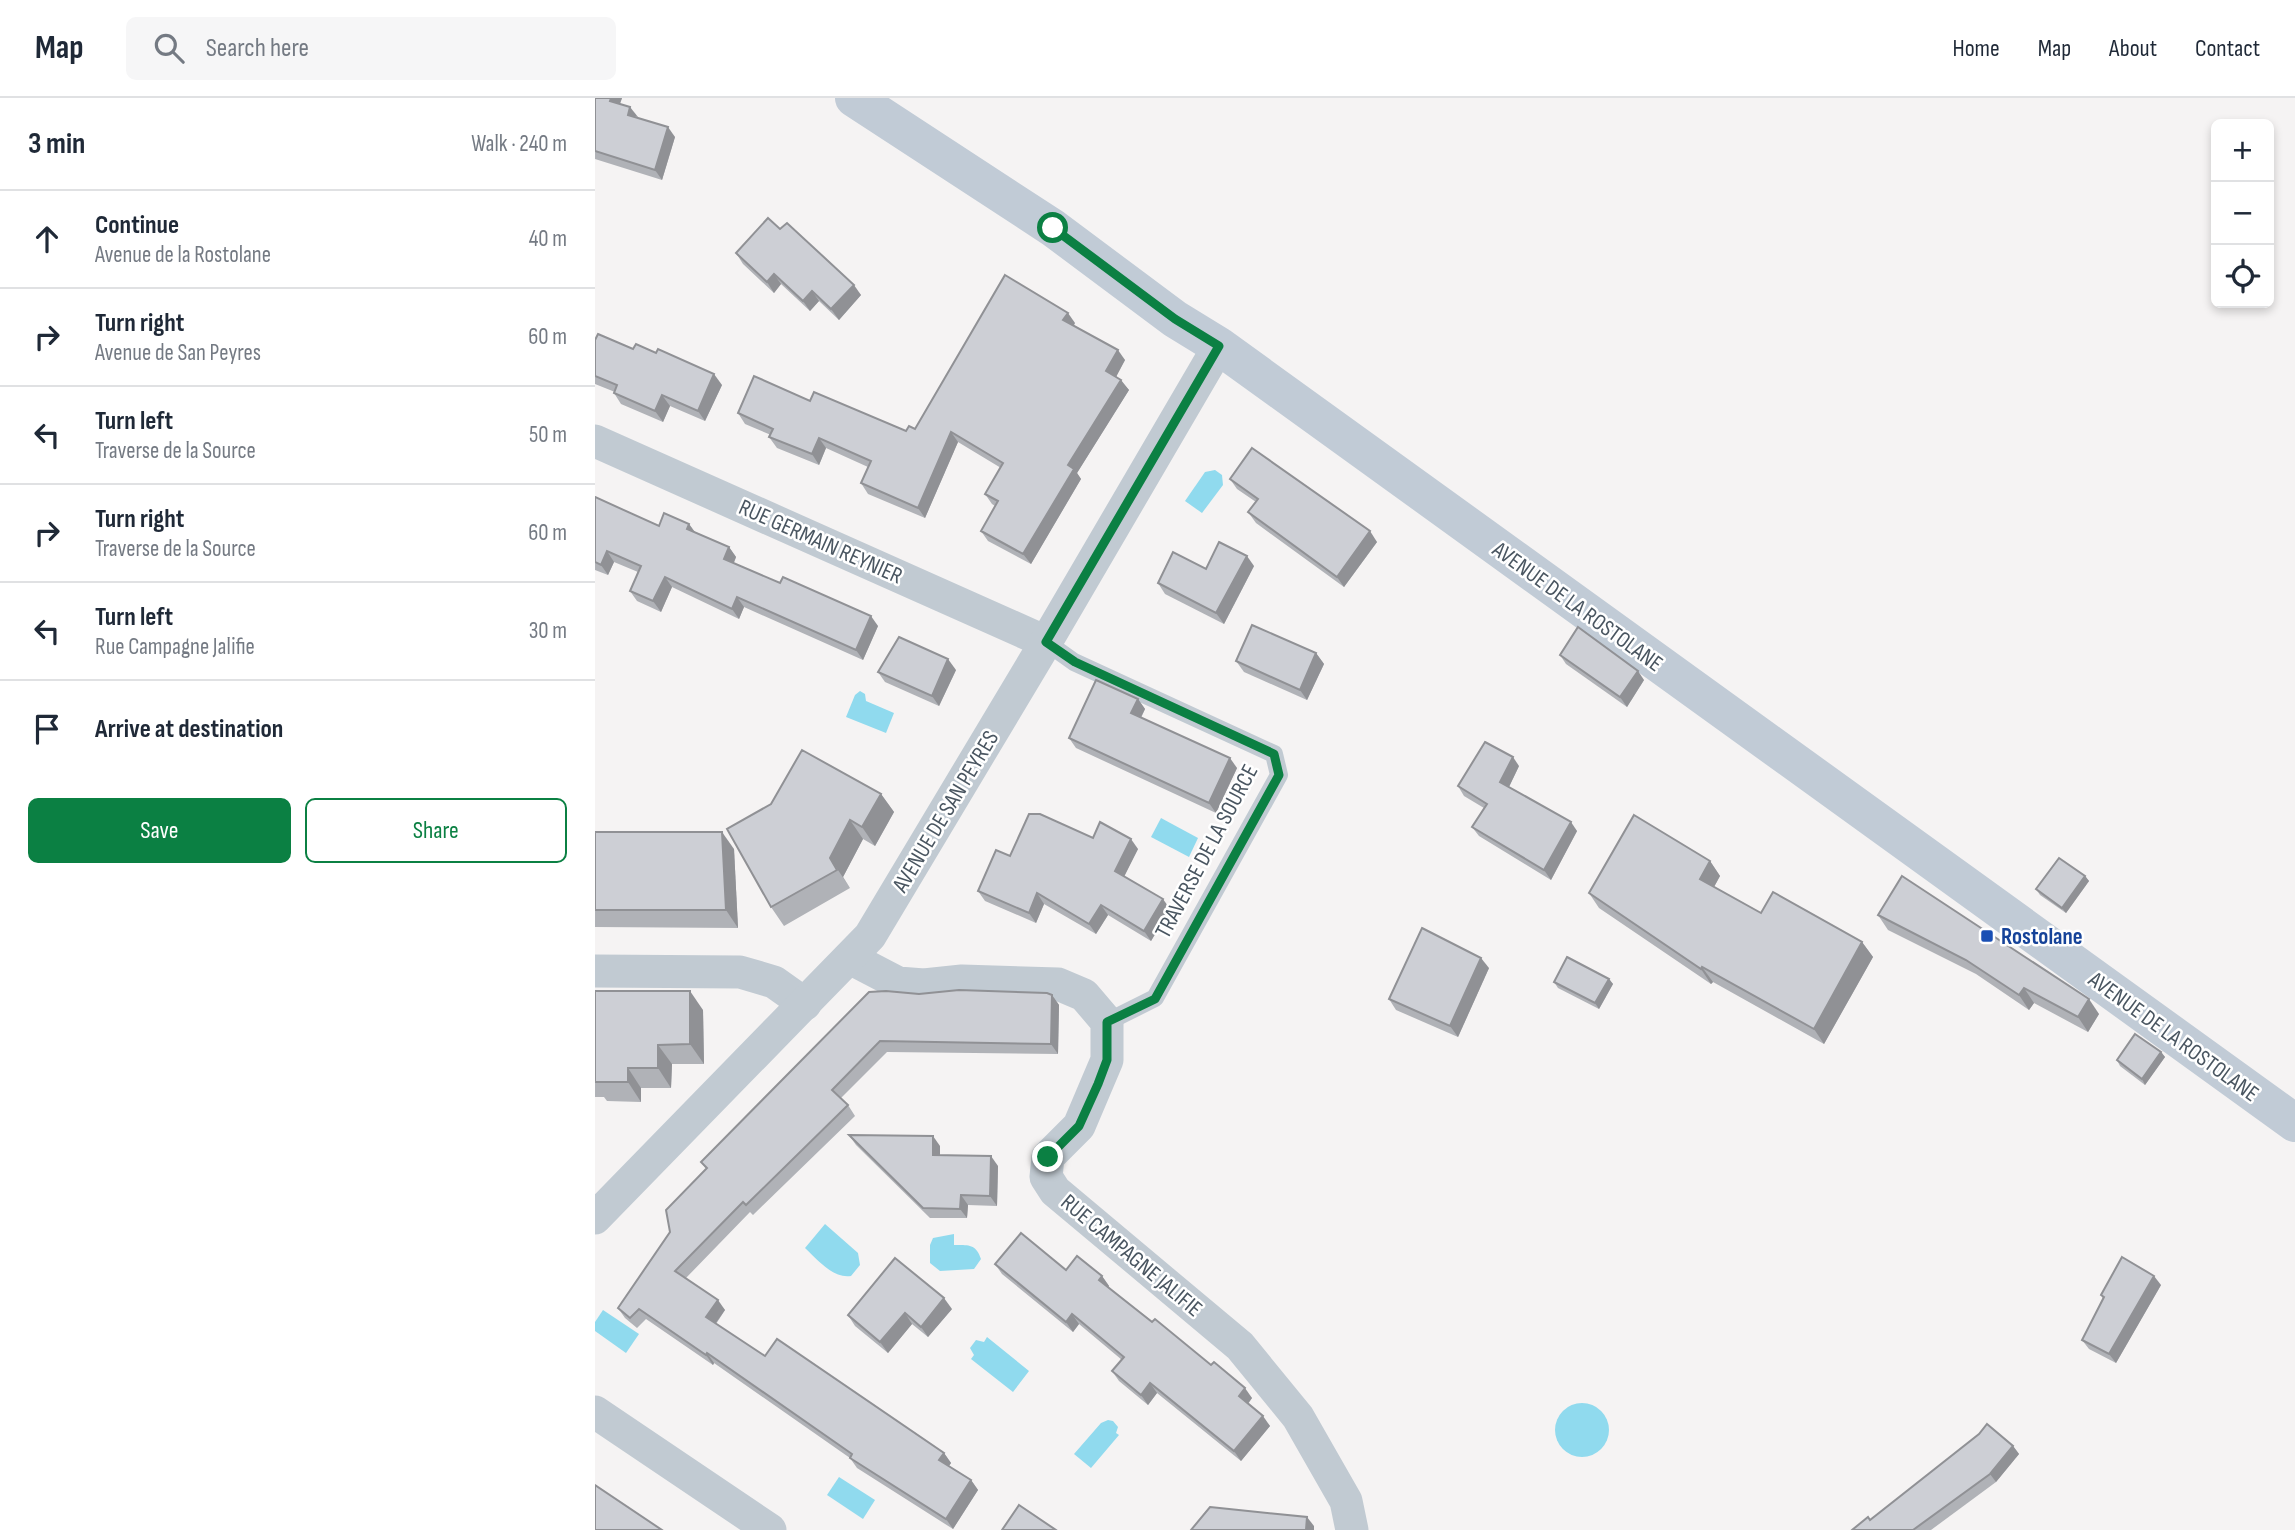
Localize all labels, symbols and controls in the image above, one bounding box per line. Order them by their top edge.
search box [126,17,616,80]
text: Map [35,28,84,68]
icon: search [150,29,188,67]
text: Search here [206,33,309,64]
text: Home [1952,34,2000,63]
text: Map [2038,34,2071,63]
text: About [2109,34,2157,63]
text: Contact [2195,34,2260,63]
map controls [2211,119,2274,308]
button: + [2211,119,2274,182]
text: 3 min [28,126,85,162]
text: Walk · 240 m [471,130,567,158]
button: − [2211,182,2274,245]
text: Continue [95,210,179,241]
route start [1037,212,1068,243]
icon: ahead [28,220,66,258]
text: 40 m [529,225,567,253]
text: Avenue de la Rostolane [95,241,271,269]
button: locate [2211,245,2274,308]
text: Turn right [95,308,184,339]
icon: right [28,318,66,356]
text: 60 m [528,323,567,351]
text: Avenue de San Peyres [95,339,261,367]
text: Turn left [95,406,173,437]
icon: left [28,416,66,454]
text: 50 m [529,421,567,449]
text: Traverse de la Source [95,437,256,465]
street label: RUE GERMAIN REYNIER [734,493,907,591]
text: Turn right [95,504,184,535]
icon: right [28,514,66,552]
text: 60 m [528,519,567,547]
text: Traverse de la Source [95,535,256,563]
street label: AVENUE DE LA ROSTOLANE [1486,535,1668,678]
text: Turn left [95,602,173,633]
icon: left [28,612,66,650]
text: 30 m [529,617,567,645]
text: Rue Campagne Jalifie [95,633,255,661]
icon: arrive [28,710,66,748]
text: Arrive at destination [95,714,283,745]
street label: AVENUE DE SAN PEYRES [886,726,1005,898]
street label: TRAVERSE DE LA SOURCE [1149,760,1264,943]
button: Save [28,798,291,863]
button: Share [305,798,567,863]
place label: Rostolane [2001,923,2083,951]
marker: Rostolane [1979,928,1995,944]
street label: AVENUE DE LA ROSTOLANE [2082,965,2264,1108]
route end [1032,1141,1063,1172]
street label: RUE CAMPAGNE JALIFIE [1055,1189,1208,1323]

